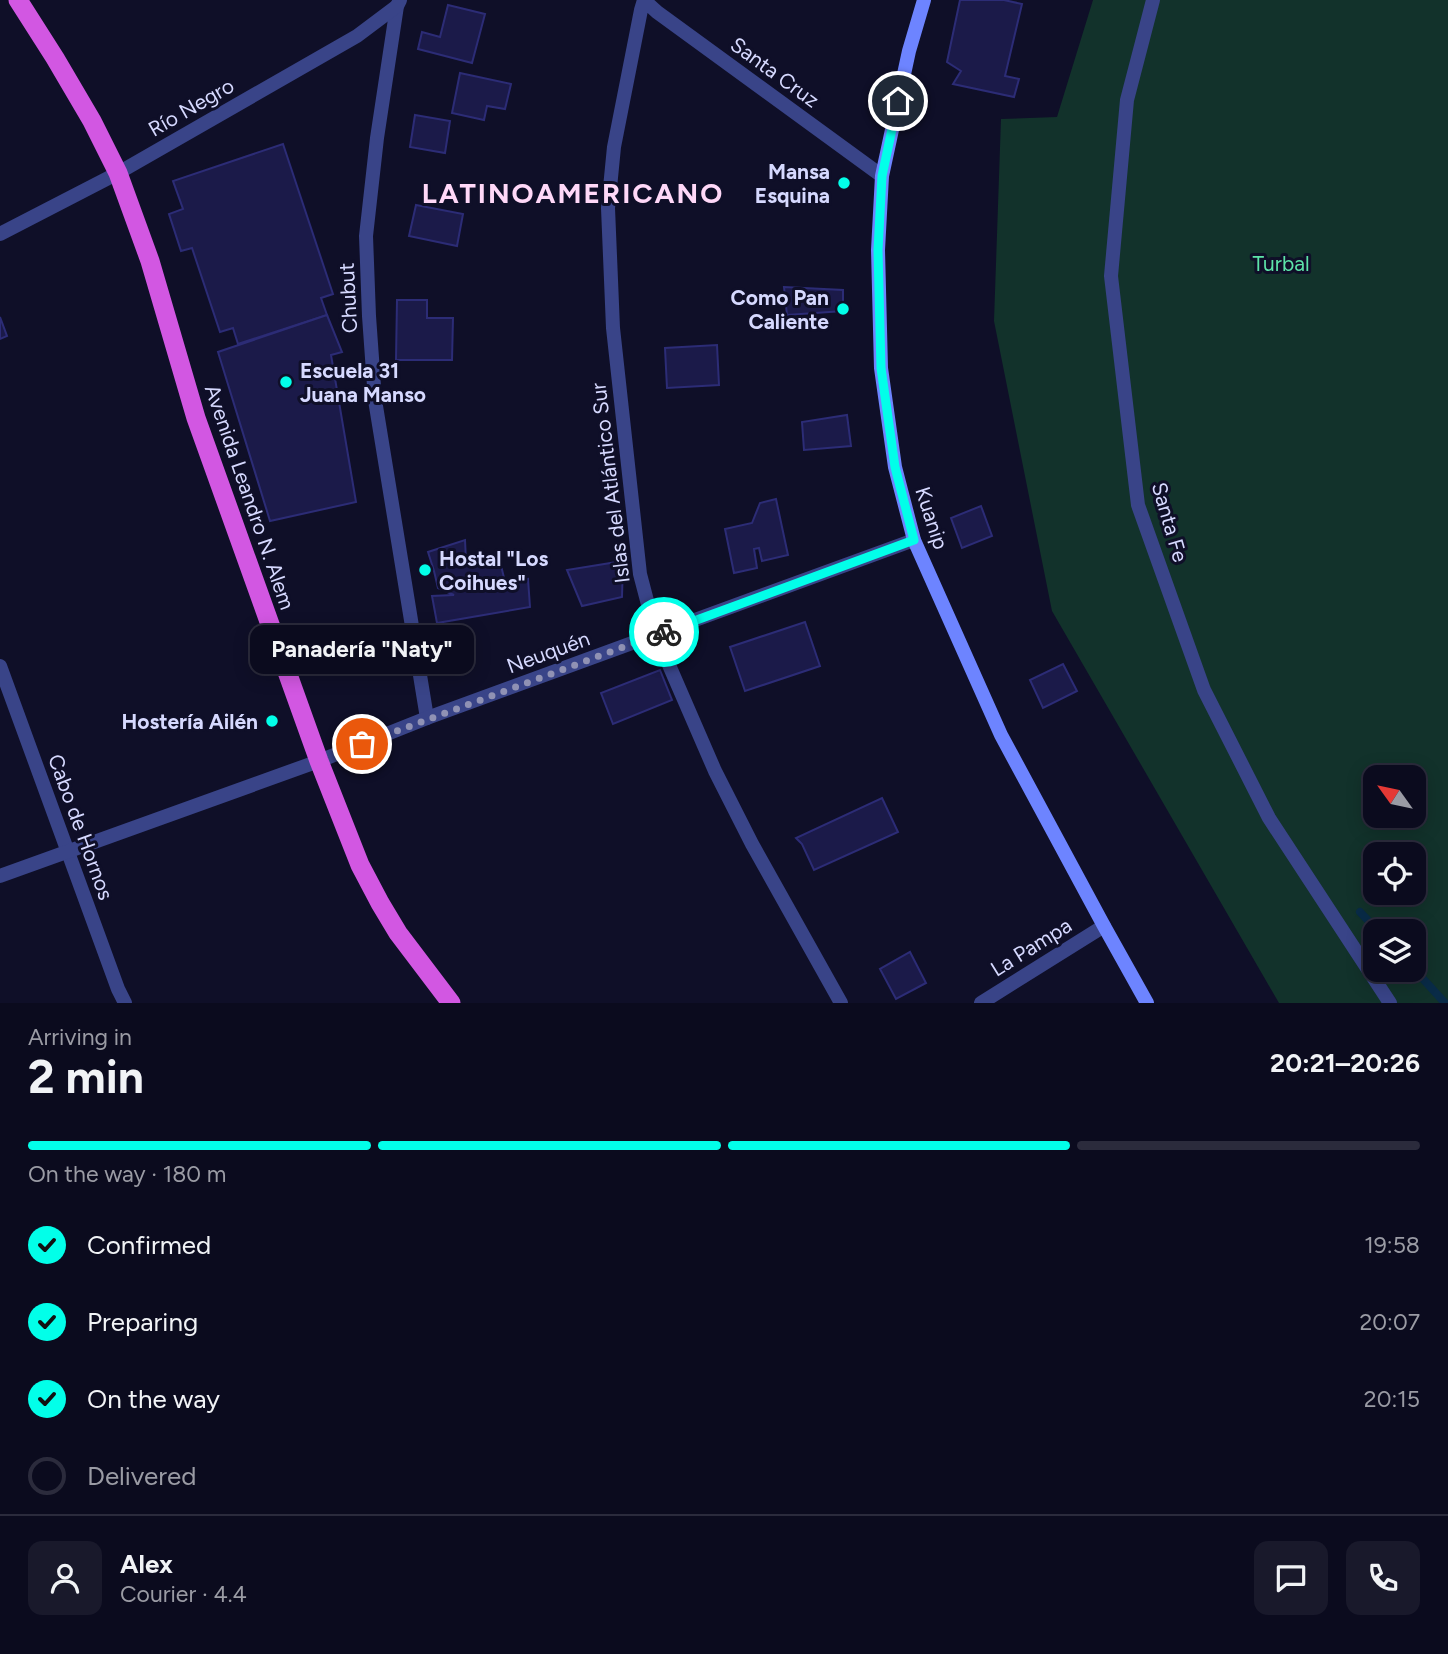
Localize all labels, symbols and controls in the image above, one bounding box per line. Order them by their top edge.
street label: Santa Cruz [726,32,824,112]
pin [868,71,928,131]
street label: Río Negro [144,72,238,142]
icon: home [879,82,917,120]
place label: Mansa Esquina [755,159,830,208]
marker: Mansa Esquina [836,175,852,191]
district label: LATINOAMERICANO [422,176,724,210]
park label: Turbal [1252,251,1310,276]
street label: Chubut [334,262,362,334]
place label: Como Pan Caliente [730,285,829,334]
marker: Como Pan Caliente [835,301,851,317]
place label: Escuela 31 Juana Manso [300,358,426,407]
marker: Escuela 31 Juana Manso [278,374,294,390]
street label: Avenida Leandro N. Alem [200,381,300,613]
street label: Islas del Atlántico Sur [585,381,635,585]
street label: Santa Fe [1147,479,1193,565]
street label: Kuanip [910,484,954,552]
place label: Hostal "Los Coihues" [439,546,548,595]
marker: Hostal "Los Coihues" [417,562,433,578]
courier [629,597,699,667]
icon: bike [645,613,683,651]
callout: Panadería "Naty" [250,625,474,674]
street label: Neuquén [503,625,593,679]
text: Panadería "Naty" [271,635,453,663]
place label: Hostería Ailén [121,709,258,734]
marker: Hostería Ailén [264,713,280,729]
pin [332,714,392,774]
icon: bag [343,725,381,763]
street label: Cabo de Hornos [43,751,119,903]
north arrow [1363,765,1426,828]
map controls [1363,765,1426,982]
button: locate [1363,842,1426,905]
street label: La Pampa [986,912,1076,982]
button: layers [1363,919,1426,982]
text: Arriving in [28,1023,132,1051]
text: 20:21–20:26 [1270,1047,1420,1079]
text: 2 min [28,1049,144,1105]
text: On the way · 180 m [28,1160,226,1188]
icon: check [28,1226,66,1264]
text: Confirmed [87,1229,211,1261]
text: 19:58 [1364,1231,1420,1259]
icon: check [28,1303,66,1341]
text: Preparing [87,1306,198,1338]
text: 20:07 [1359,1308,1420,1336]
icon: check [28,1380,66,1418]
text: On the way [87,1383,220,1415]
text: 20:15 [1364,1385,1420,1413]
text: Delivered [87,1460,196,1492]
button: person [28,1541,102,1615]
button: chat [1254,1541,1328,1615]
button: phone [1346,1541,1420,1615]
text: Alex [120,1548,173,1580]
text: Courier · 4.4 [120,1580,247,1608]

